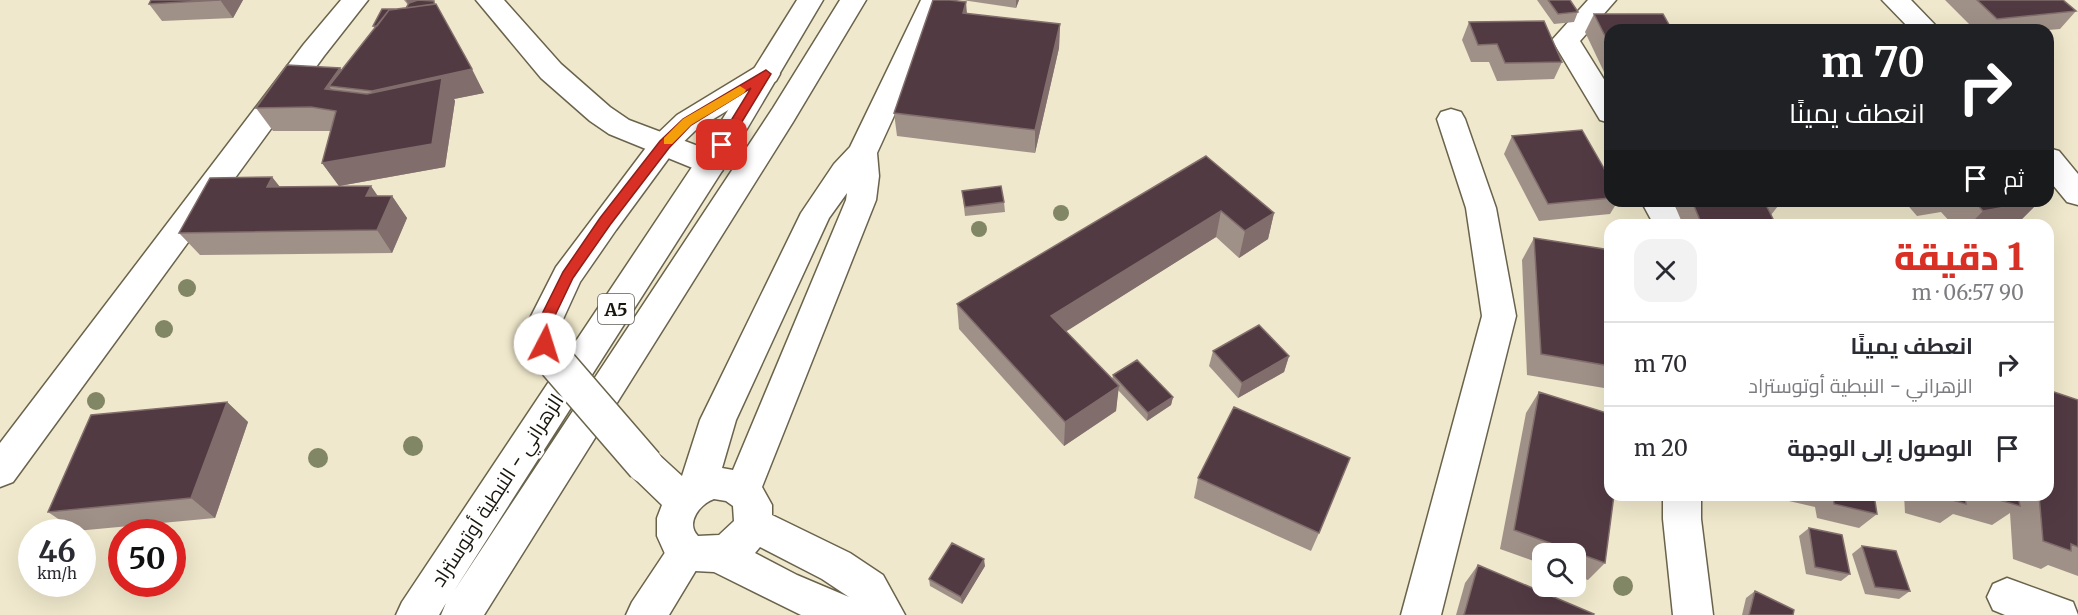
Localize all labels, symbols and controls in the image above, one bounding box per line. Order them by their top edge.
text: 70 m [1821,36,1925,88]
icon: right [1946,48,2024,126]
text: انعطف يمينًا [1789,96,1925,130]
pin [696,119,747,170]
icon: arrive [705,128,738,161]
icon: arrive [1959,162,1992,195]
text: ثم [2004,165,2024,193]
text: 1 دقيقة [1894,235,2024,280]
button: close [1634,239,1697,302]
text: 90 m · 06:57 [1912,280,2024,305]
road number: A5 [598,294,634,324]
position arrow [513,312,577,376]
text: انعطف يمينًا [1851,332,1973,360]
icon: right [1991,348,2024,381]
text: 70 m [1634,350,1687,378]
text: الزهراني - النبطية أوتوستراد [1748,373,1973,398]
street label: الزهراني - النبطية أوتوستراد [425,389,572,593]
icon: arrive [1991,432,2024,465]
text: 20 m [1634,434,1688,462]
text: الوصول إلى الوجهة [1787,434,1973,462]
speed limit sign: 50 [108,519,186,597]
text: 46 [38,532,76,570]
map controls [1532,543,1586,597]
button: search [1532,543,1586,597]
text: km/h [37,564,77,583]

